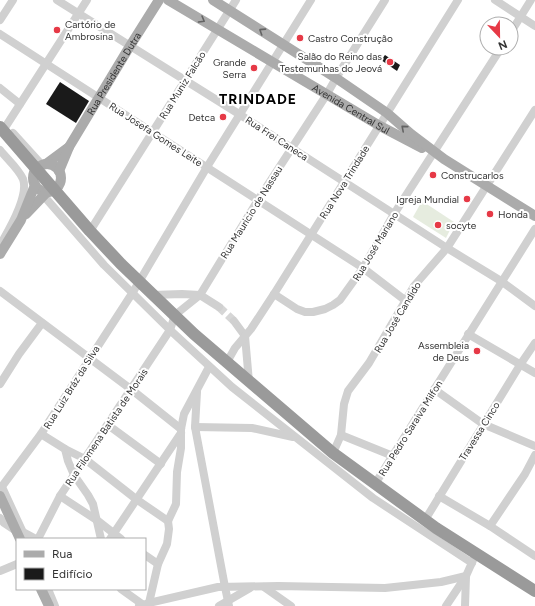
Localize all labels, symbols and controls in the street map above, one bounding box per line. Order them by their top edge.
one-way arrow [198,15,205,22]
north arrow [479,16,519,56]
place label: Cartório de Ambrosina [65,18,116,43]
marker: Cartório de Ambrosina [52,25,62,35]
one-way arrow [259,28,266,36]
street label: Rua Presidente Dutra [84,30,144,117]
place label: Castro Construção [308,32,393,45]
marker: Castro Construção [295,33,305,43]
text: N [496,37,509,52]
street label: Rua Muniz Falcão [156,49,209,122]
place label: Salão do Reino das Testemunhas do Jeová [280,50,382,75]
place label: Grande Serra [213,56,247,81]
marker: Salão do Reino das Testemunhas do Jeová [385,57,395,67]
marker: Grande Serra [249,63,259,73]
street label: Avenida Central Sul [310,81,392,137]
district label: TRINDADE [219,91,297,108]
street label: Rua Josefa Gomes Leite [107,99,205,170]
place label: Detca [188,111,215,124]
marker: Detca [218,112,228,122]
street label: Rua Frei Caneca [243,113,311,164]
one-way arrow [401,125,409,132]
street label: Rua Nova Trindade [317,143,372,221]
street label: Rua Mauricio de Nassau [218,163,285,261]
place label: Construcarlos [441,169,504,182]
marker: Construcarlos [428,170,438,180]
place label: Igreja Mundial [396,193,459,206]
marker: Igreja Mundial [462,194,472,204]
place label: Honda [498,208,528,221]
street label: Rua José Mariano [350,209,401,283]
marker: Honda [485,209,495,219]
place label: socyte [446,219,477,232]
marker: socyte [433,220,443,230]
street label: Rua José Candido [371,279,424,355]
place label: Assembleia de Deus [418,339,469,364]
street label: Rua Luiz Bráz da Silva [40,343,102,431]
marker: Assembleia de Deus [472,346,482,356]
street label: Rua Filomena Batista de Morais [62,366,151,489]
street label: Rua Pedro Saraiva Milfon [376,377,446,479]
street label: Travessa Cinco [456,399,503,463]
legend [16,538,146,590]
text: Rua [52,547,72,561]
text: Edifício [52,567,92,581]

